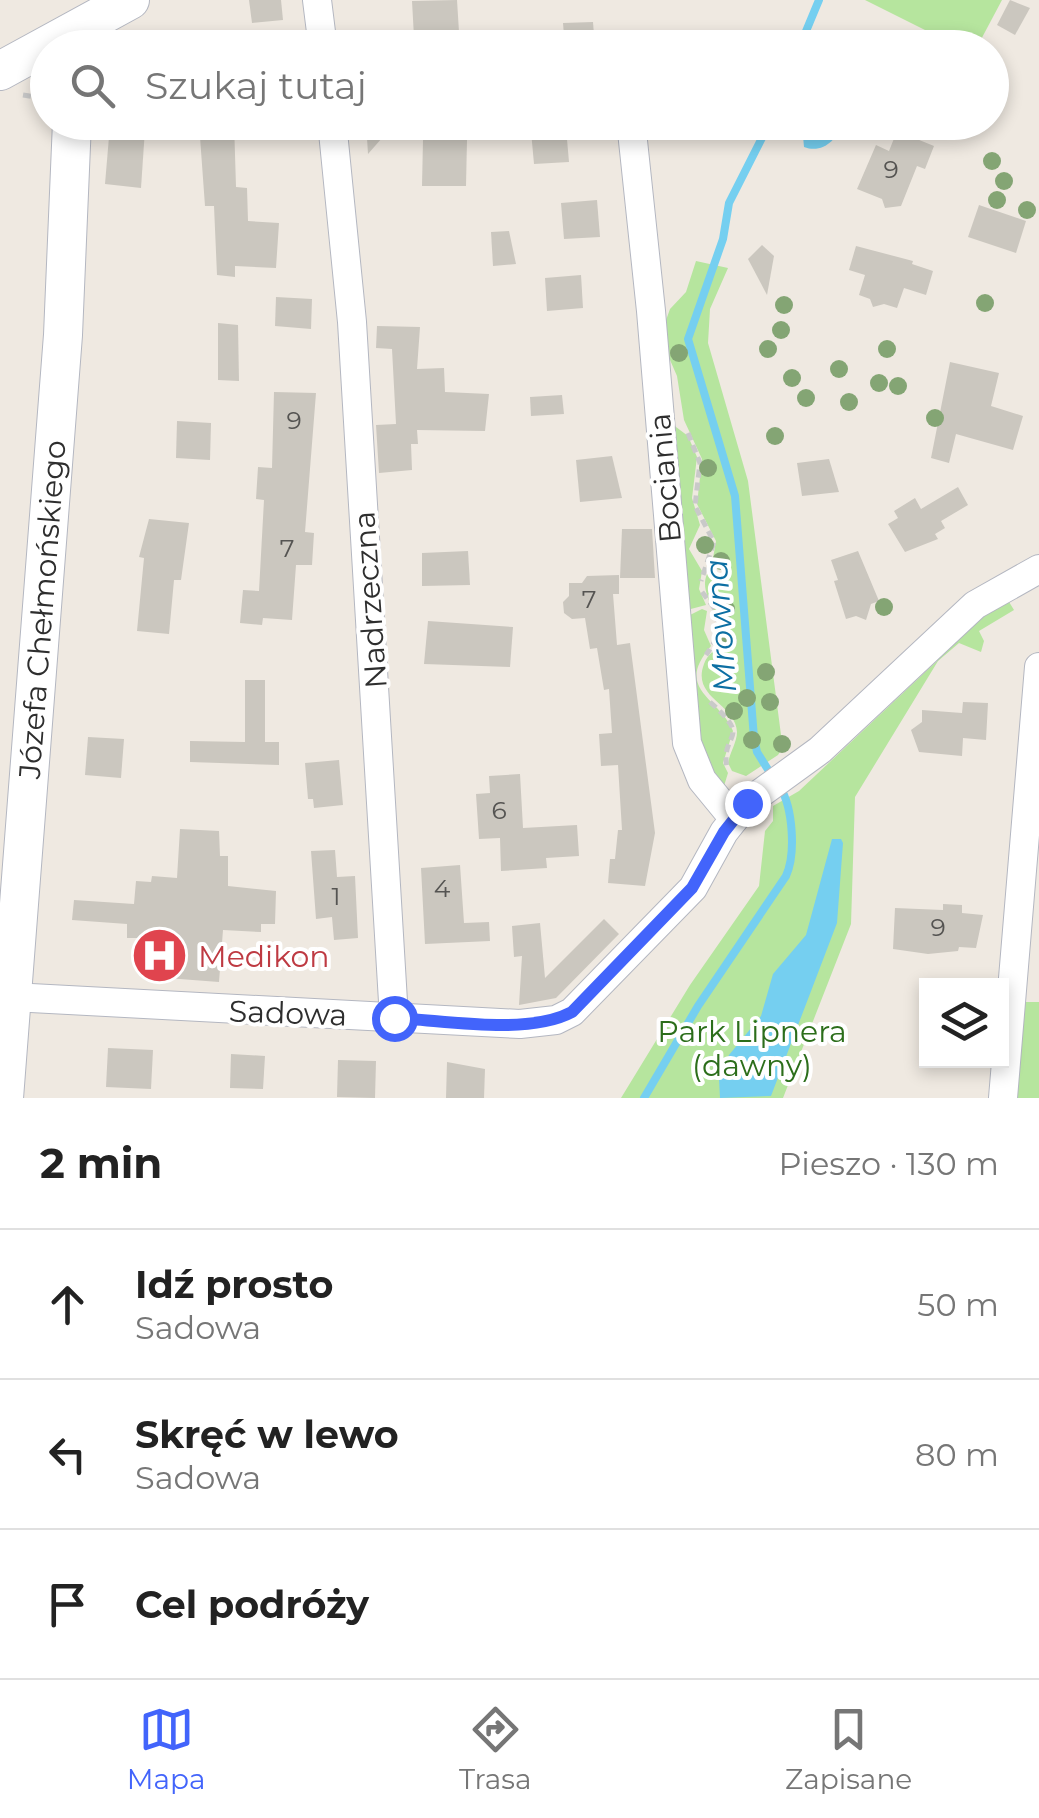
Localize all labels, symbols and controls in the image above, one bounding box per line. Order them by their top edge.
search box [30,30,1009,140]
icon: search [65,58,120,113]
text: Szukaj tutaj [145,62,367,109]
house number: 9 [883,154,899,184]
house number: 9 [286,405,302,435]
street label: Bociania [641,412,689,544]
street label: Józefa Chełmońskiego [10,439,73,781]
street label: Nadrzeczna [345,510,395,690]
house number: 7 [280,533,294,563]
water label: Mrowna [696,558,744,694]
house number: 7 [582,584,596,614]
route end [725,781,771,827]
house number: 6 [491,795,507,825]
house number: 4 [434,873,451,903]
house number: 1 [331,881,341,911]
house number: 9 [930,912,946,942]
hospital icon: Medikon [129,926,189,986]
place label: Medikon [198,938,330,975]
map controls [919,978,1009,1068]
button: layers [919,978,1009,1068]
street label: Sadowa [228,992,348,1034]
route start [372,996,418,1042]
park label: Park Lipnera (dawny) [657,1013,847,1084]
text: 2 min [40,1137,162,1189]
text: Pieszo · 130 m [778,1144,999,1183]
text: Idź prosto [135,1261,333,1308]
icon: ahead [40,1277,95,1332]
text: 50 m [917,1285,999,1324]
text: Sadowa [135,1308,261,1347]
text: Skręć w lewo [135,1411,399,1458]
icon: left [40,1427,95,1482]
text: 80 m [915,1435,999,1474]
text: Sadowa [135,1458,261,1497]
icon: arrive [40,1577,95,1632]
text: Cel podróży [135,1581,369,1628]
tab: Mapa [127,1702,205,1796]
tab: Trasa [459,1702,531,1796]
tab: Zapisane [785,1702,912,1796]

